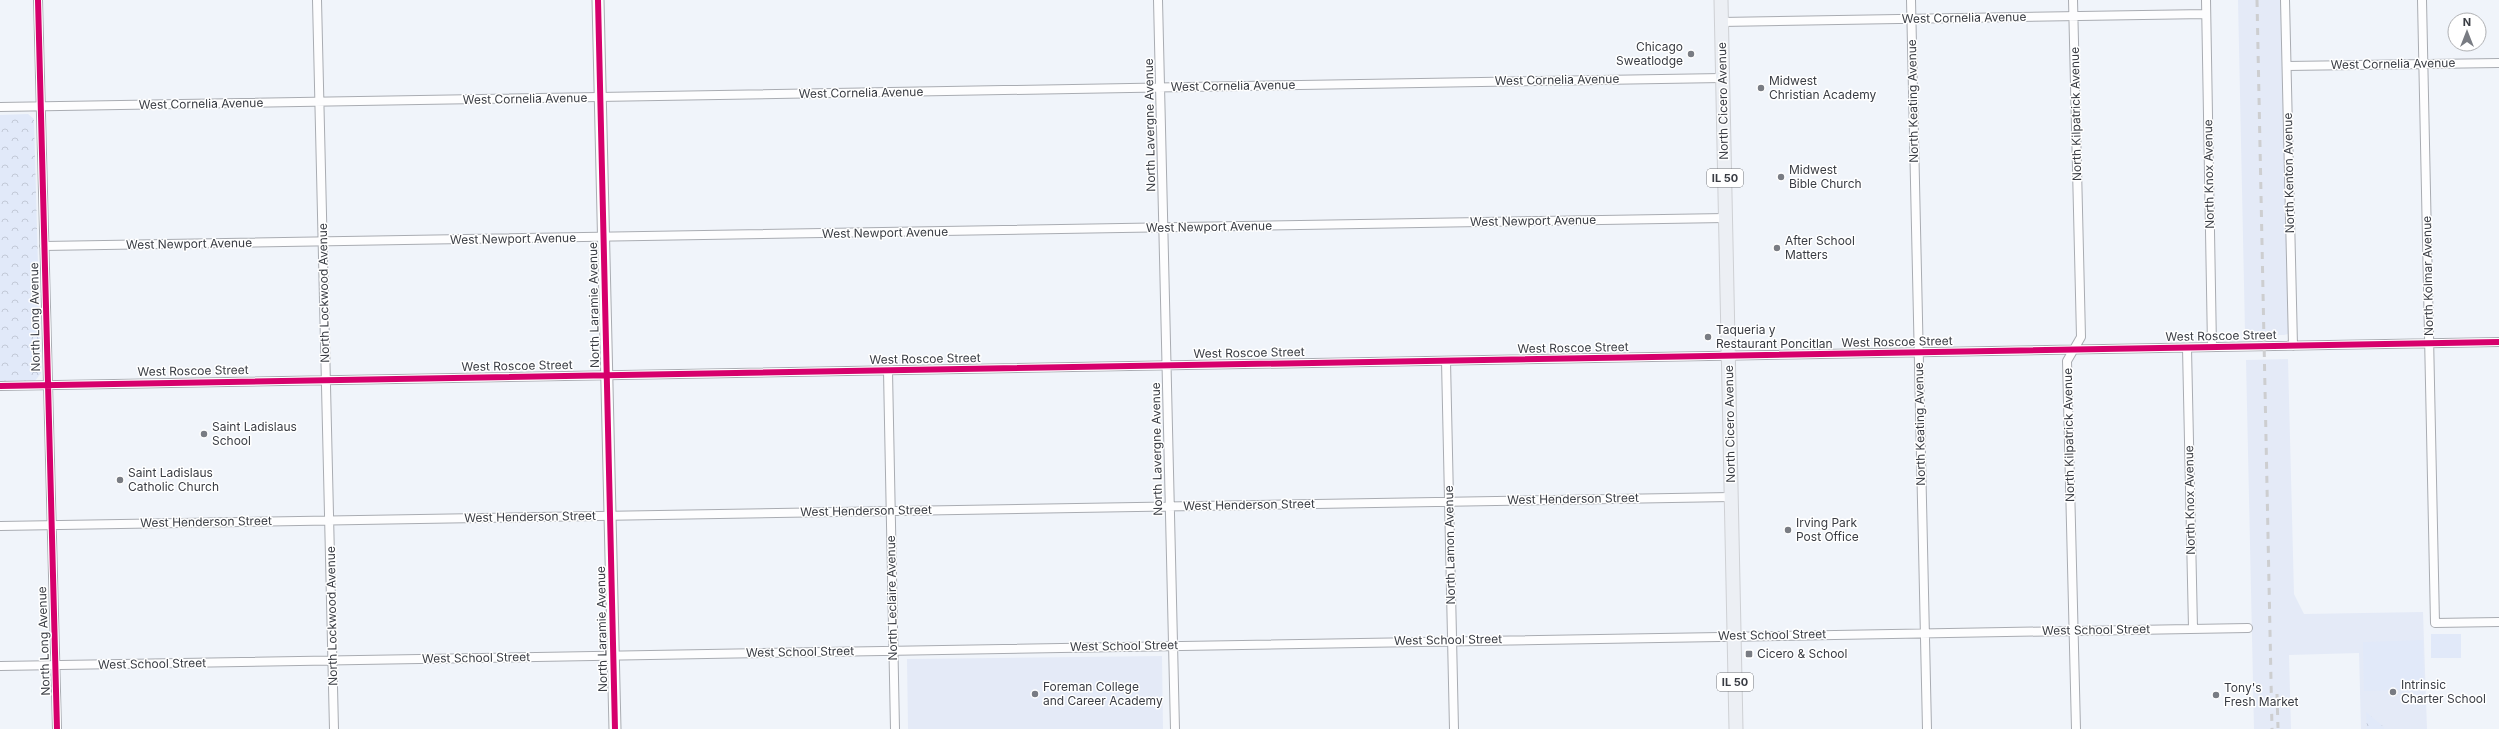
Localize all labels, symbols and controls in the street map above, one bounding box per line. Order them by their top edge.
street label: West Cornelia Avenue [1902,9,2026,26]
north arrow [2447,12,2487,52]
text: N [2463,15,2471,29]
place label: Chicago Sweatlodge [1616,39,1683,68]
street label: North Keating Avenue [1904,39,1921,163]
street label: North Cicero Avenue [1714,42,1731,160]
street label: North Kilpatrick Avenue [2067,47,2084,181]
marker: Chicago Sweatlodge [1686,49,1696,59]
street label: West Cornelia Avenue [2331,55,2455,72]
street label: North Lavergne Avenue [1141,58,1158,192]
street label: West Cornelia Avenue [1495,71,1619,88]
place label: Midwest Christian Academy [1769,73,1877,102]
street label: West Cornelia Avenue [1171,77,1295,94]
marker: Midwest Christian Academy [1756,83,1766,93]
street label: West Cornelia Avenue [799,84,923,101]
street label: West Cornelia Avenue [463,90,587,107]
street label: West Cornelia Avenue [139,95,263,112]
street label: North Kenton Avenue [2280,113,2297,233]
street label: North Knox Avenue [2200,119,2217,229]
place label: Midwest Bible Church [1789,162,1862,191]
road number: IL 50 [1707,169,1743,187]
marker: Midwest Bible Church [1776,172,1786,182]
street label: West Newport Avenue [1470,212,1596,229]
street label: North Kolmar Avenue [2419,216,2436,336]
street label: West Newport Avenue [1146,218,1272,235]
street label: North Lockwood Avenue [315,223,332,363]
street label: West Newport Avenue [822,224,948,241]
street label: West Newport Avenue [450,230,576,247]
place label: After School Matters [1785,233,1855,262]
street label: West Newport Avenue [126,235,252,252]
street label: North Laramie Avenue [585,242,602,368]
marker: After School Matters [1772,243,1782,253]
street label: North Long Avenue [26,262,43,372]
place label: Taqueria y Restaurant Poncitlan [1716,322,1833,351]
street label: West Roscoe Street [2165,327,2277,344]
marker: Taqueria y Restaurant Poncitlan [1703,332,1713,342]
street label: West Roscoe Street [1841,333,1953,350]
street label: West Roscoe Street [1517,339,1629,356]
street label: West Roscoe Street [1193,344,1305,361]
street label: West Roscoe Street [869,350,981,367]
street label: West Roscoe Street [461,357,573,374]
street label: West Roscoe Street [137,362,249,379]
street label: North Keating Avenue [1911,362,1928,486]
street label: North Cicero Avenue [1721,365,1738,483]
street label: North Kilpatrick Avenue [2060,368,2077,502]
street label: North Lavergne Avenue [1148,382,1165,516]
place label: Saint Ladislaus School [212,419,297,448]
marker: Saint Ladislaus School [199,429,209,439]
street label: North Knox Avenue [2181,445,2198,555]
place label: Saint Ladislaus Catholic Church [128,465,219,494]
marker: Saint Ladislaus Catholic Church [115,475,125,485]
street label: North Lamon Avenue [1441,485,1458,605]
street label: West Henderson Street [1507,490,1639,507]
street label: West Henderson Street [1183,496,1315,513]
street label: West Henderson Street [800,502,932,519]
street label: West Henderson Street [464,508,596,525]
street label: West Henderson Street [140,513,272,530]
place label: Irving Park Post Office [1796,515,1859,544]
marker: Irving Park Post Office [1783,525,1793,535]
street label: North Leclaire Avenue [883,535,900,661]
street label: North Lockwood Avenue [323,546,340,686]
street label: North Laramie Avenue [593,566,610,692]
street label: North Long Avenue [34,586,53,696]
street label: West School Street [2042,621,2150,638]
street label: West School Street [1718,626,1826,643]
street label: West School Street [1394,631,1502,648]
street label: West School Street [1070,637,1178,654]
street label: West School Street [746,643,854,660]
place label: Cicero & School [1757,646,1847,661]
street label: West School Street [422,649,530,666]
marker: Cicero & School [1744,649,1754,659]
street label: West School Street [98,655,206,672]
road number: IL 50 [1717,673,1753,691]
place label: Intrinsic Charter School [2401,677,2486,706]
place label: Foreman College and Career Academy [1043,679,1163,708]
place label: Tony's Fresh Market [2224,680,2298,709]
marker: Intrinsic Charter School [2388,687,2398,697]
marker: Foreman College and Career Academy [1030,689,1040,699]
marker: Tony's Fresh Market [2211,690,2221,700]

